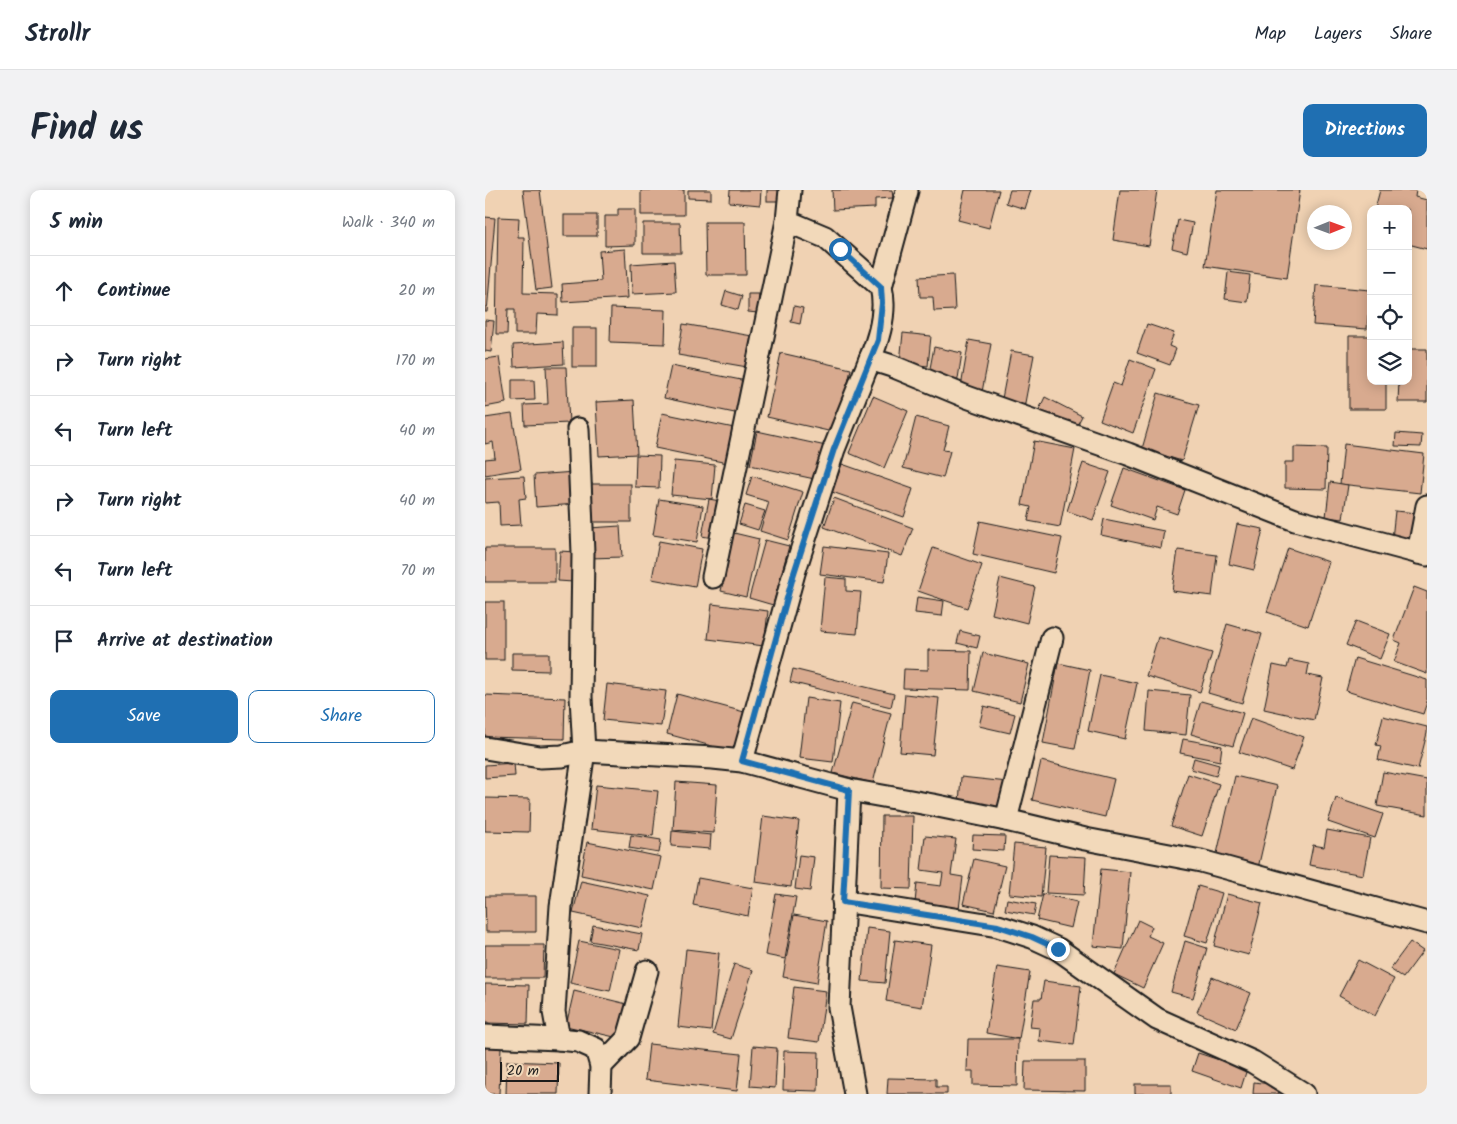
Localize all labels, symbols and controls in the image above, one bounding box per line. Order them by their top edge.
text: Strollr [25,15,90,54]
text: Map [1255,20,1286,49]
text: Layers [1314,20,1362,49]
text: Share [1390,20,1432,49]
text: Find us [30,102,143,158]
button: Directions [1303,104,1427,157]
north arrow [1307,205,1352,250]
map controls [1367,205,1412,385]
button: + [1367,205,1412,250]
text: 5 min [50,206,103,239]
text: Walk · 340 m [342,210,435,235]
route start [829,238,852,261]
button: − [1367,250,1412,295]
text: Continue [97,276,170,306]
icon: ahead [50,277,78,305]
text: 20 m [399,278,435,303]
button: locate [1367,295,1412,340]
button: layers [1367,340,1412,385]
text: Turn right [97,346,182,376]
icon: right [50,347,78,375]
text: 170 m [395,348,435,373]
text: Turn left [97,416,172,446]
icon: left [50,417,78,445]
text: 40 m [399,418,435,443]
text: Turn right [97,486,182,516]
icon: right [50,487,78,515]
text: 40 m [399,488,435,513]
text: Turn left [97,556,172,586]
icon: left [50,557,78,585]
text: 70 m [400,558,435,583]
text: Arrive at destination [97,626,273,656]
icon: arrive [50,627,78,655]
button: Save [50,690,238,743]
button: Share [248,690,435,743]
route end [1047,938,1070,961]
scale bar [500,1059,559,1082]
text: 20 m [507,1060,539,1082]

